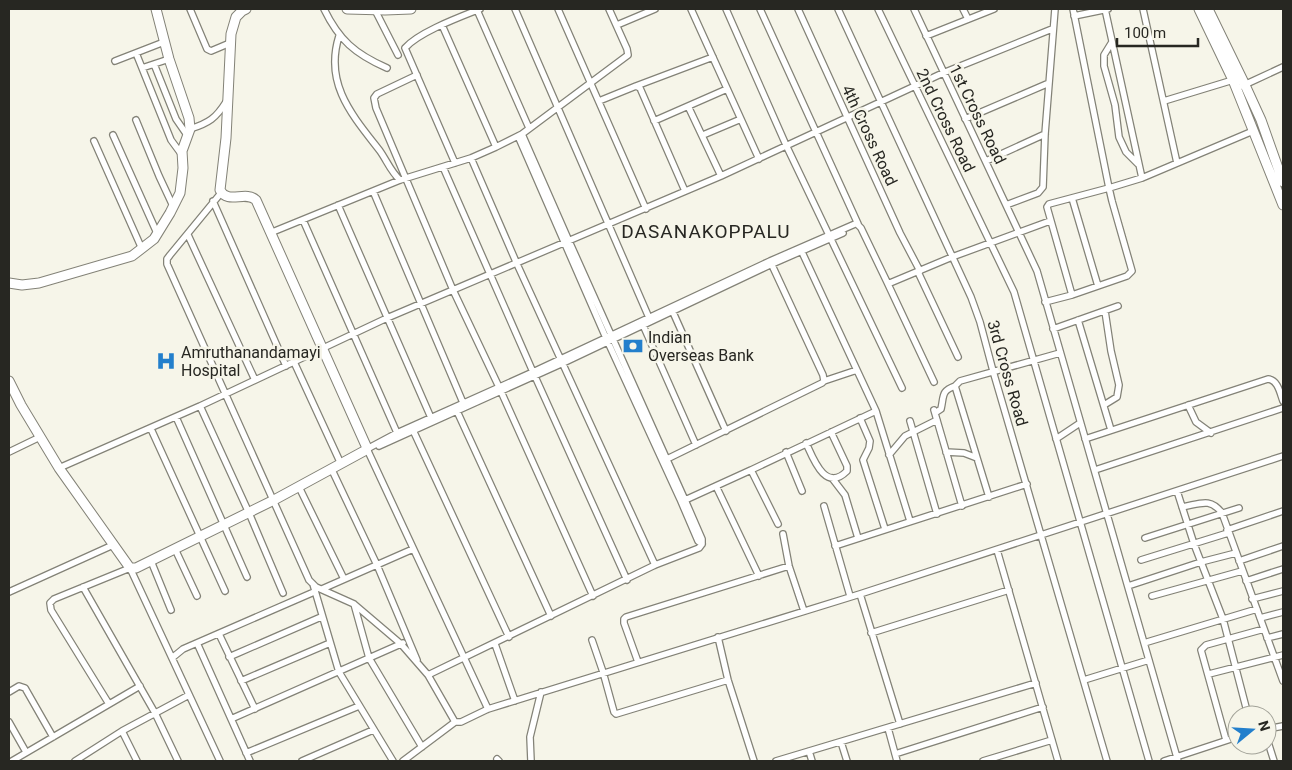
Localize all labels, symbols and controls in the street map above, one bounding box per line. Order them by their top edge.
scale bar [1117,15,1198,47]
text: 100 m [1124,24,1166,42]
street label: 1st Cross Road [945,61,1010,167]
street label: 2nd Cross Road [912,65,979,175]
street label: 4th Cross Road [838,82,901,189]
district label: DASANAKOPPALU [621,220,791,243]
street label: 3rd Cross Road [983,318,1032,428]
place label: Indian Overseas Bank [648,328,755,365]
bank icon: Indian Overseas Bank [622,335,644,357]
place label: Amruthanandamayi Hospital [181,343,321,380]
hospital icon: Amruthanandamayi Hospital [155,350,177,372]
north arrow [1227,705,1277,755]
text: N [1255,719,1274,733]

